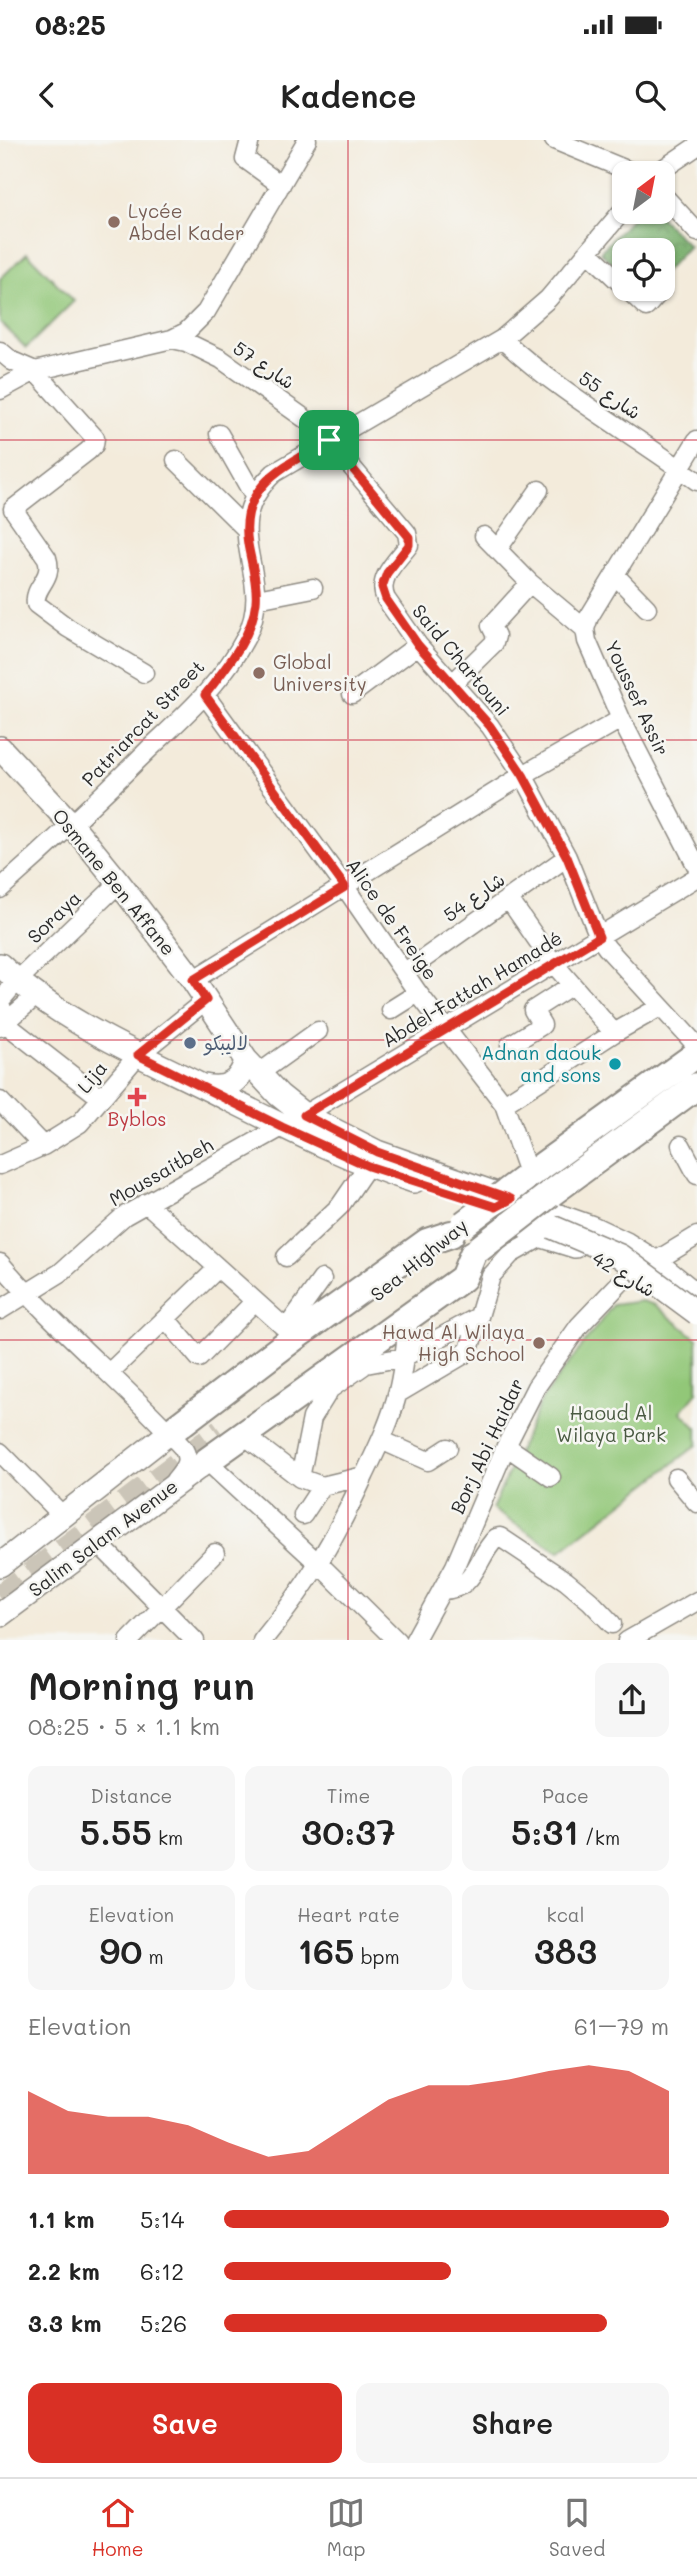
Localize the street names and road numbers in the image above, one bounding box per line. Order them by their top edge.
street label: شارع 57 [228,335,300,396]
street label: شارع 55 [573,365,646,426]
street label: Said Chartouni [407,599,515,721]
street label: Youssef Assir [600,636,675,760]
street label: Patriarcat Street [76,654,209,791]
street label: Osmane Ben Affane [47,803,181,960]
street label: Alice de Freige [341,853,444,985]
street label: شارع 54 [438,866,510,928]
street label: Soraya [22,885,86,948]
street label: Abdel-Fattah Hamadé [377,925,566,1052]
street label: Lija [71,1056,112,1098]
street label: Moussaitbeh [104,1132,217,1211]
street label: Sea Highway [365,1213,472,1306]
street label: شارع 42 [587,1245,660,1304]
street label: Borj Abi Haidar [444,1374,529,1518]
street label: Salim Salam Avenue [23,1473,182,1602]

